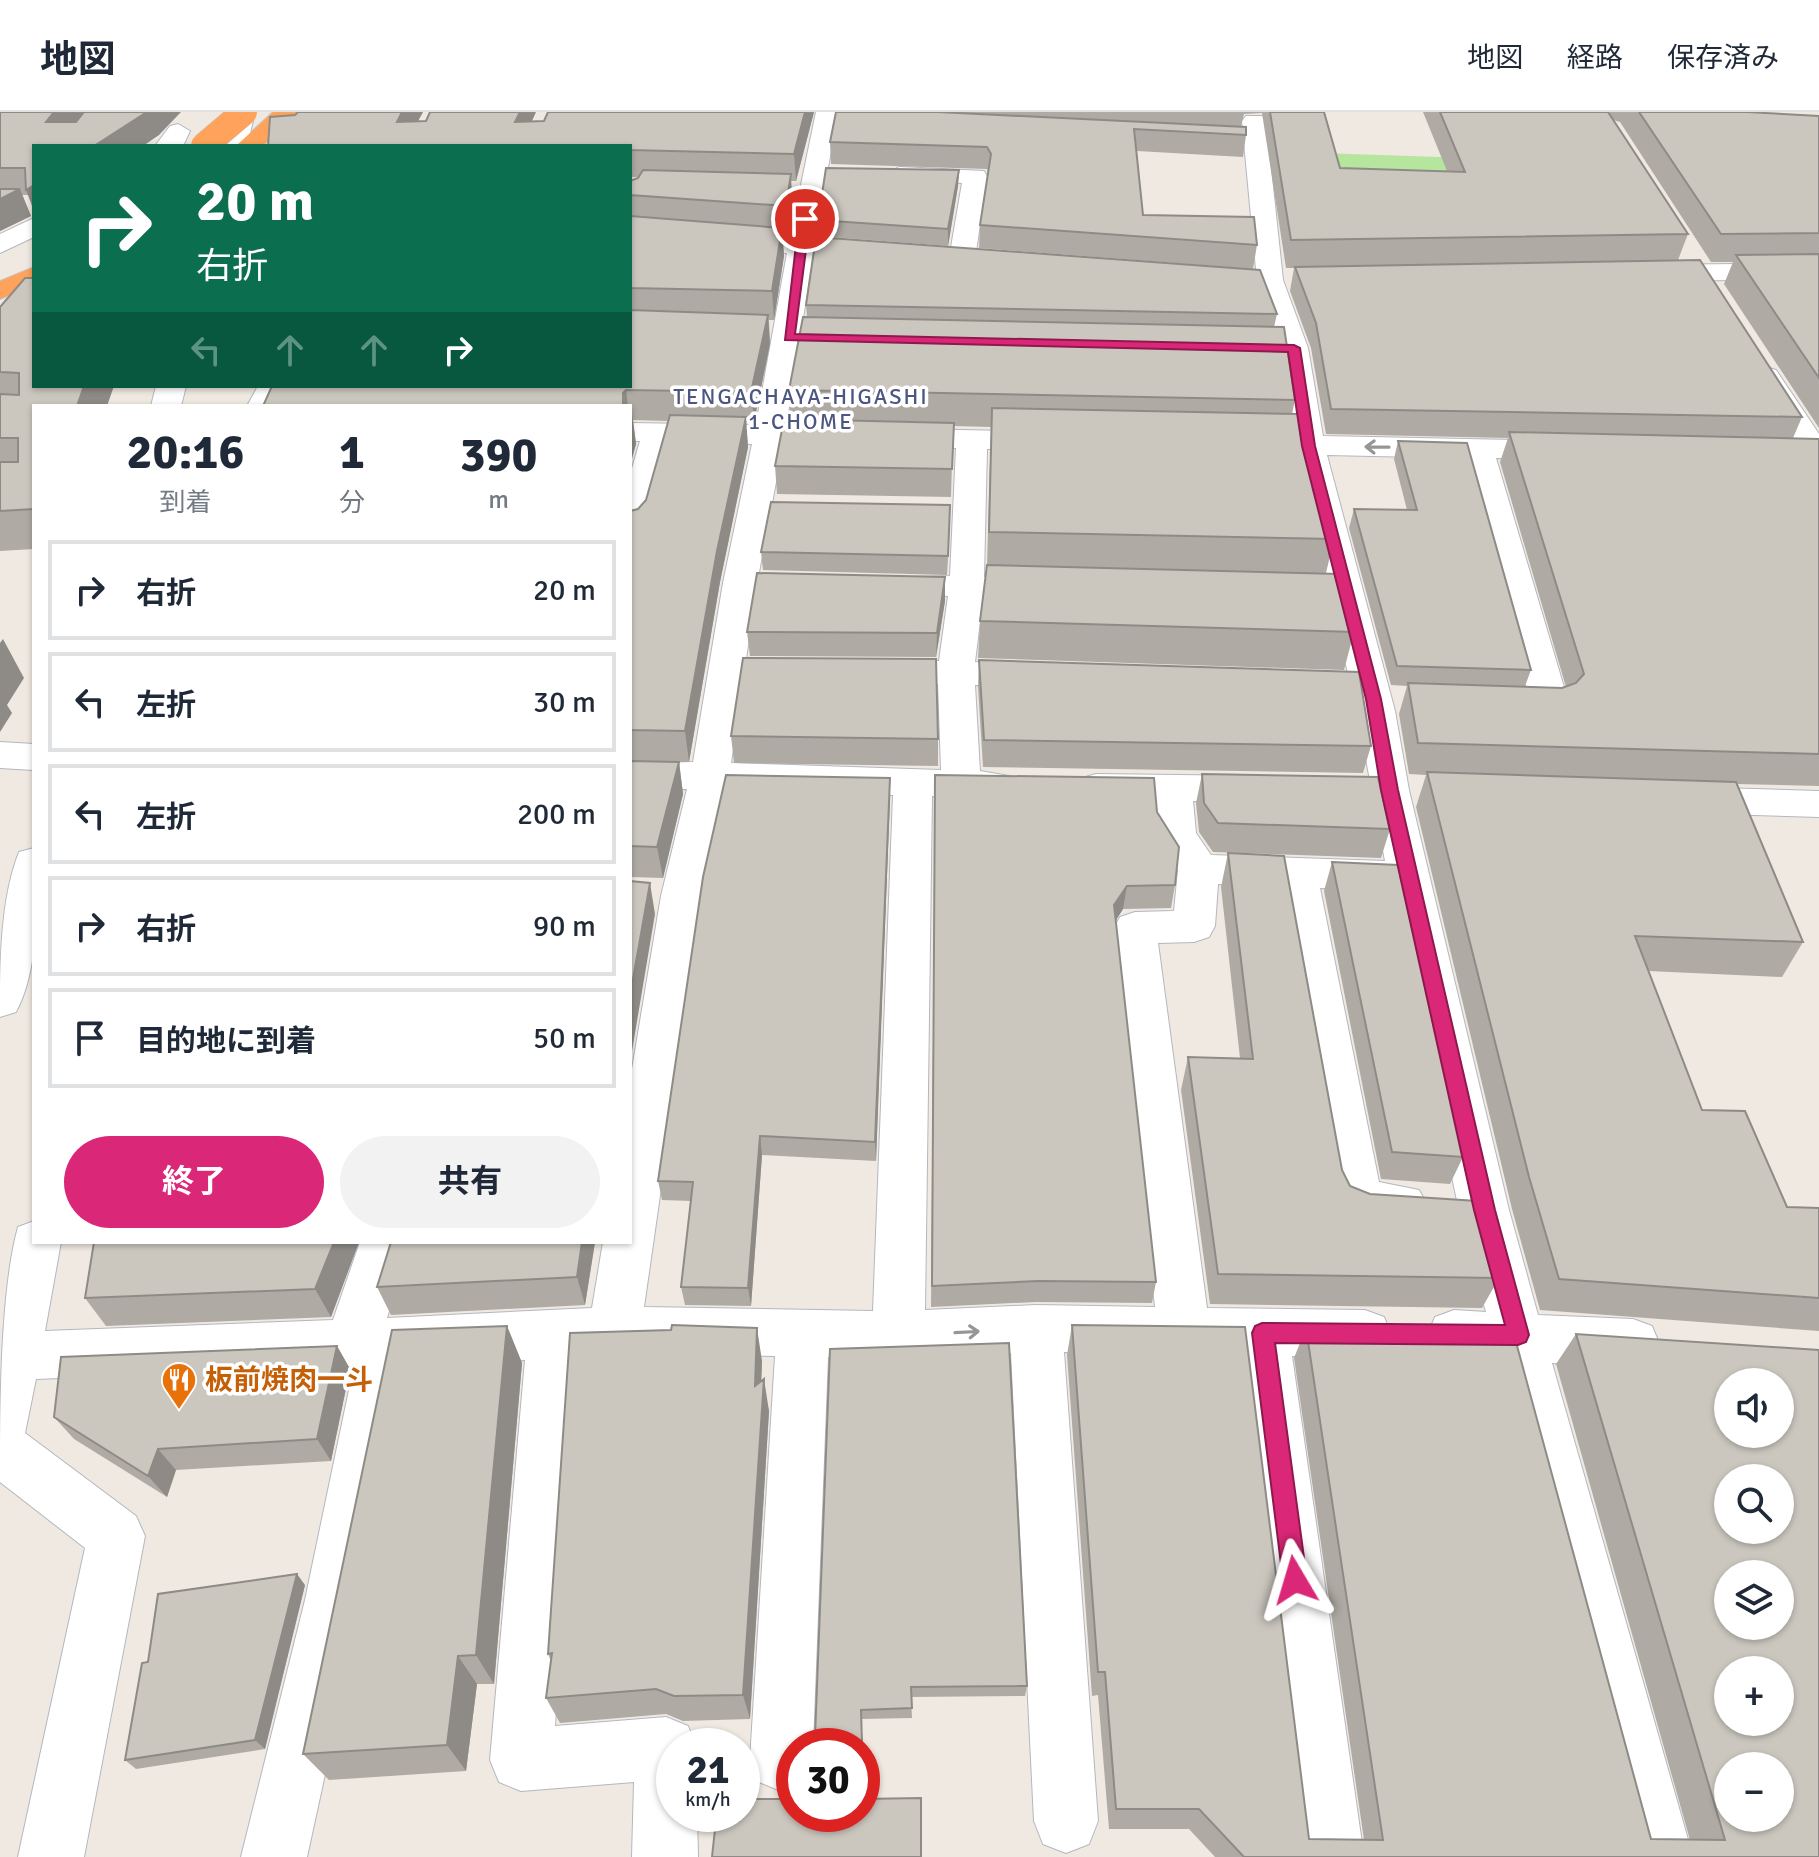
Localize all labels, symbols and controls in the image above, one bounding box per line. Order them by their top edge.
text: 地図 [40,36,116,83]
text: 地図 [1467,41,1523,75]
text: 経路 [1567,41,1623,75]
text: 保存済み [1667,41,1779,75]
text: 20 m [196,167,314,236]
icon: right [64,176,168,280]
pin [771,185,839,253]
icon: arrive [783,197,827,241]
text: 右折 [196,244,268,289]
icon: left [184,328,228,372]
icon: ahead [268,328,312,372]
icon: ahead [352,328,396,372]
icon: right [436,328,480,372]
district label: TENGACHAYA-HIGASHI 1-CHOME [673,383,929,435]
text: 20:16 [127,423,244,482]
text: 1 [339,423,365,482]
text: 390 [460,426,537,485]
one-way arrow [1364,439,1391,454]
text: m [488,484,509,516]
text: 到着 [160,487,212,519]
text: 分 [339,487,365,519]
icon: right [68,568,112,612]
text: 20 m [533,572,596,609]
text: 右折 [136,575,196,612]
icon: left [68,680,112,724]
text: 30 m [533,684,596,721]
text: 左折 [136,687,196,724]
icon: left [68,792,112,836]
text: 200 m [517,796,596,833]
text: 左折 [136,799,196,836]
icon: right [68,904,112,948]
text: 90 m [533,908,596,945]
text: 右折 [136,911,196,948]
icon: arrive [68,1016,112,1060]
text: 50 m [533,1020,596,1057]
text: 目的地に到着 [136,1023,316,1060]
button: 終了 [64,1136,324,1228]
button: 共有 [340,1136,600,1228]
one-way arrow [953,1324,980,1339]
restaurant icon: 板前焼肉一斗 [160,1361,198,1411]
place label: 板前焼肉一斗 [205,1363,373,1397]
map controls [1714,1368,1794,1832]
button: sound [1714,1368,1794,1448]
button: search [1714,1464,1794,1544]
position arrow [1253,1538,1337,1622]
button: layers [1714,1560,1794,1640]
button: + [1714,1656,1794,1736]
speed limit sign: 30 [776,1728,880,1832]
text: 21 [686,1745,730,1795]
button: − [1714,1752,1794,1832]
text: km/h [685,1787,731,1812]

